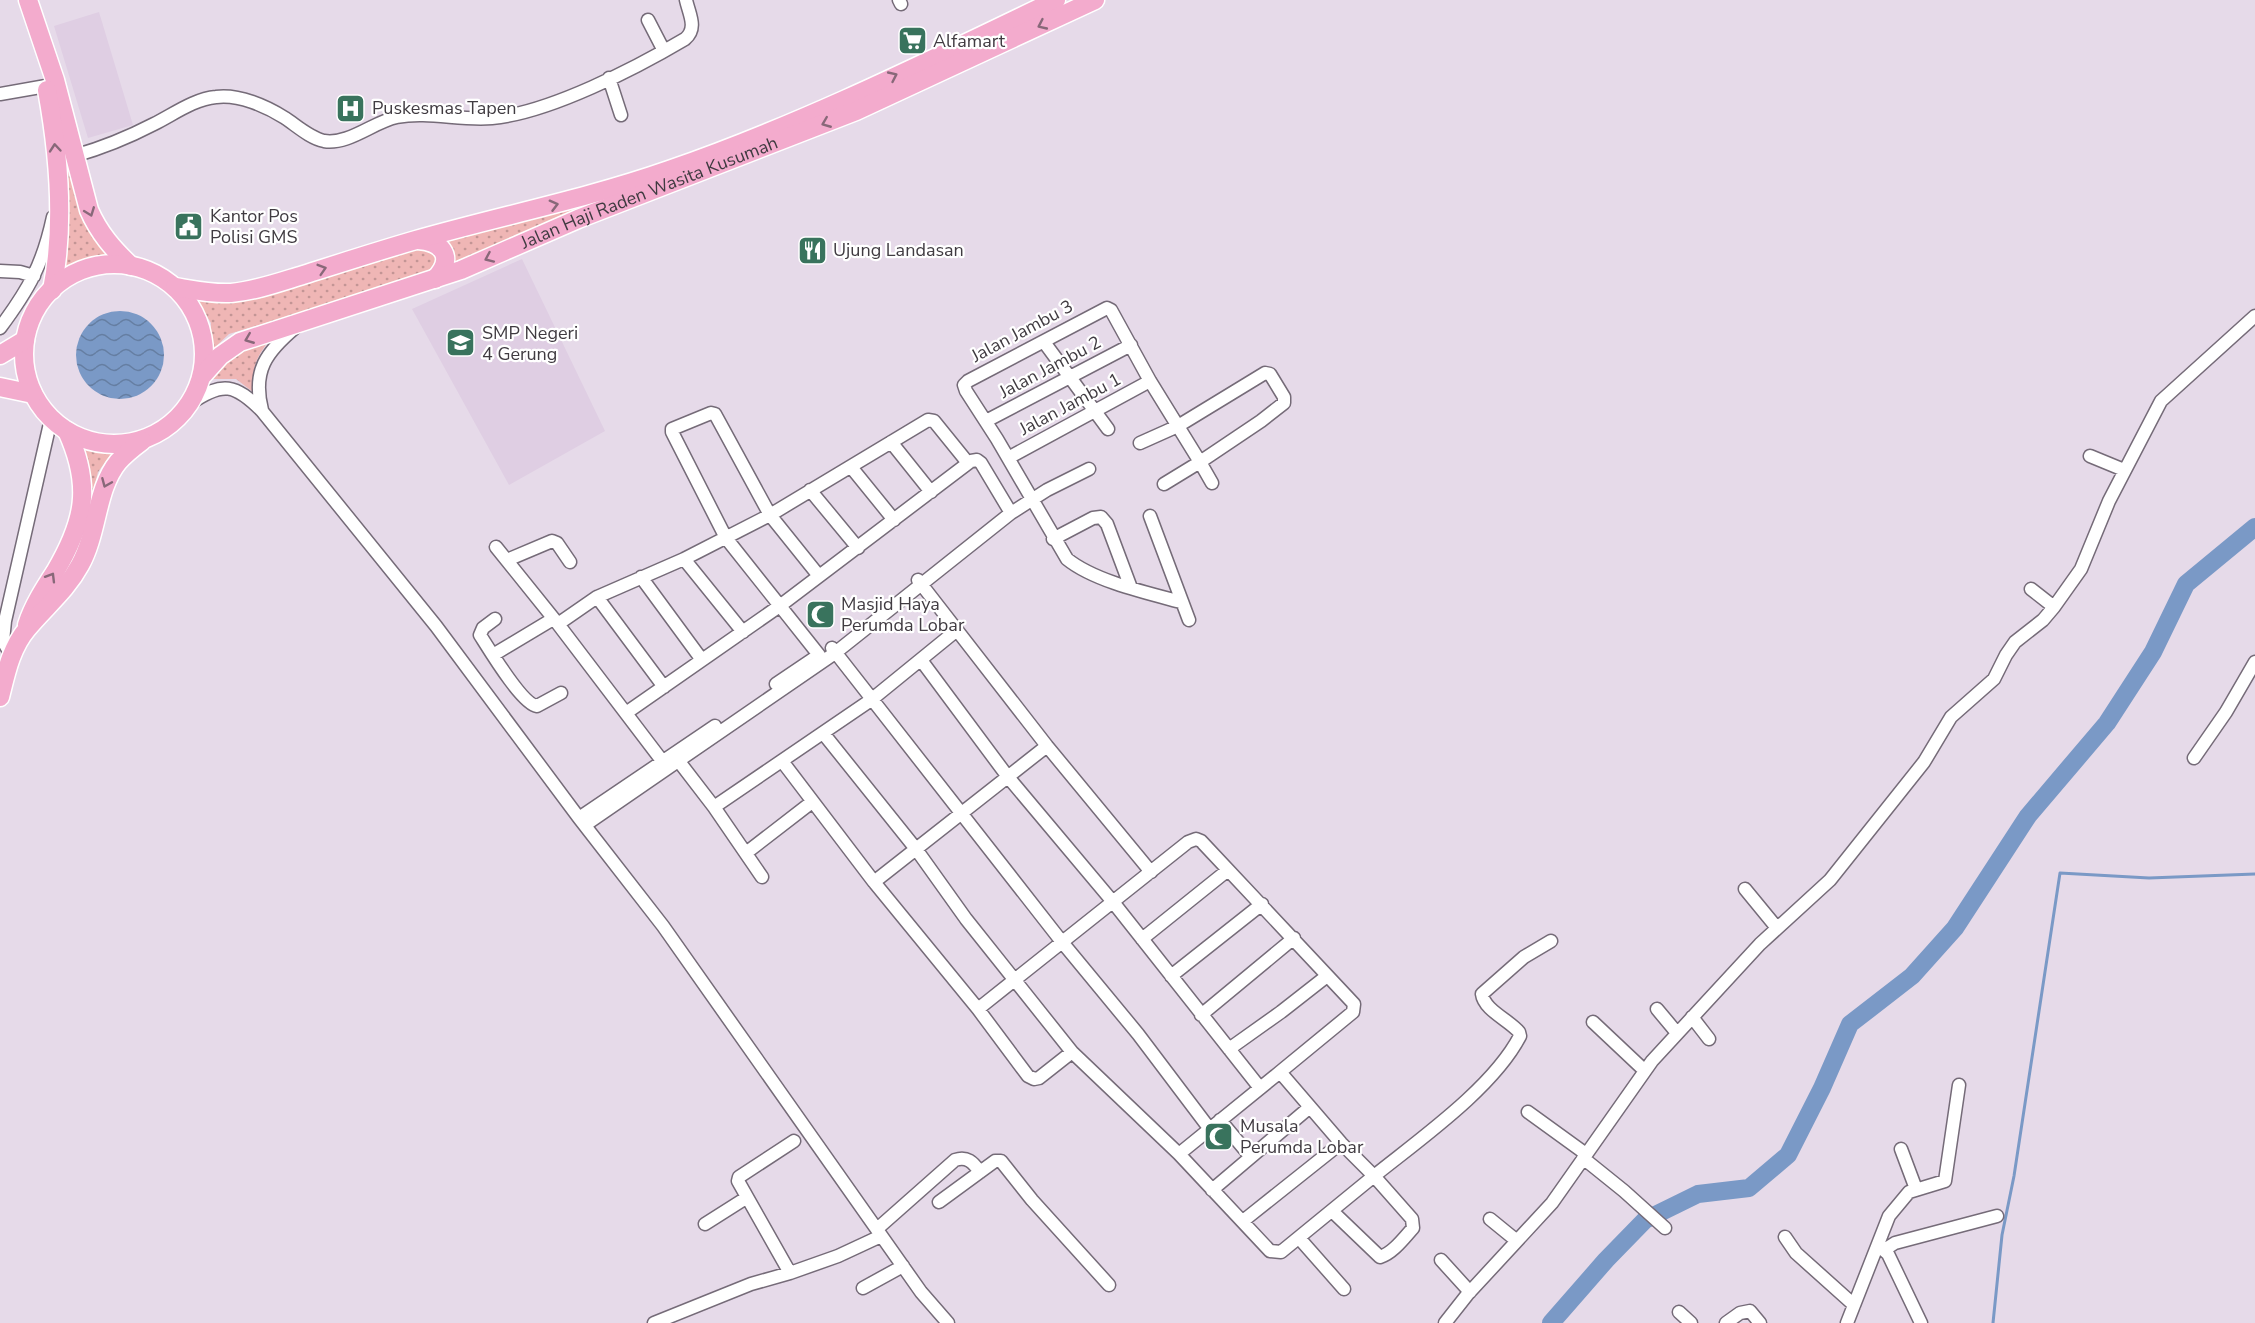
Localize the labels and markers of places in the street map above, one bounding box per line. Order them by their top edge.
supermarket icon: Alfamart [896,25,928,57]
place label: Alfamart [933,29,1006,53]
hospital icon: Puskesmas Tapen [335,92,367,124]
place label: Puskesmas Tapen [372,96,517,120]
place label: Kantor Pos Polisi GMS [210,204,298,249]
public building icon: Kantor Pos Polisi GMS [173,210,205,242]
restaurant icon: Ujung Landasan [796,234,828,266]
place label: Ujung Landasan [833,238,964,262]
place label: SMP Negeri 4 Gerung [482,321,578,366]
school or university icon: SMP Negeri 4 Gerung [445,327,477,359]
place label: Masjid Haya Perumda Lobar [841,592,965,637]
mosque icon: Masjid Haya Perumda Lobar [804,598,836,630]
place label: Musala Perumda Lobar [1240,1114,1364,1159]
mosque icon: Musala Perumda Lobar [1203,1120,1235,1152]

